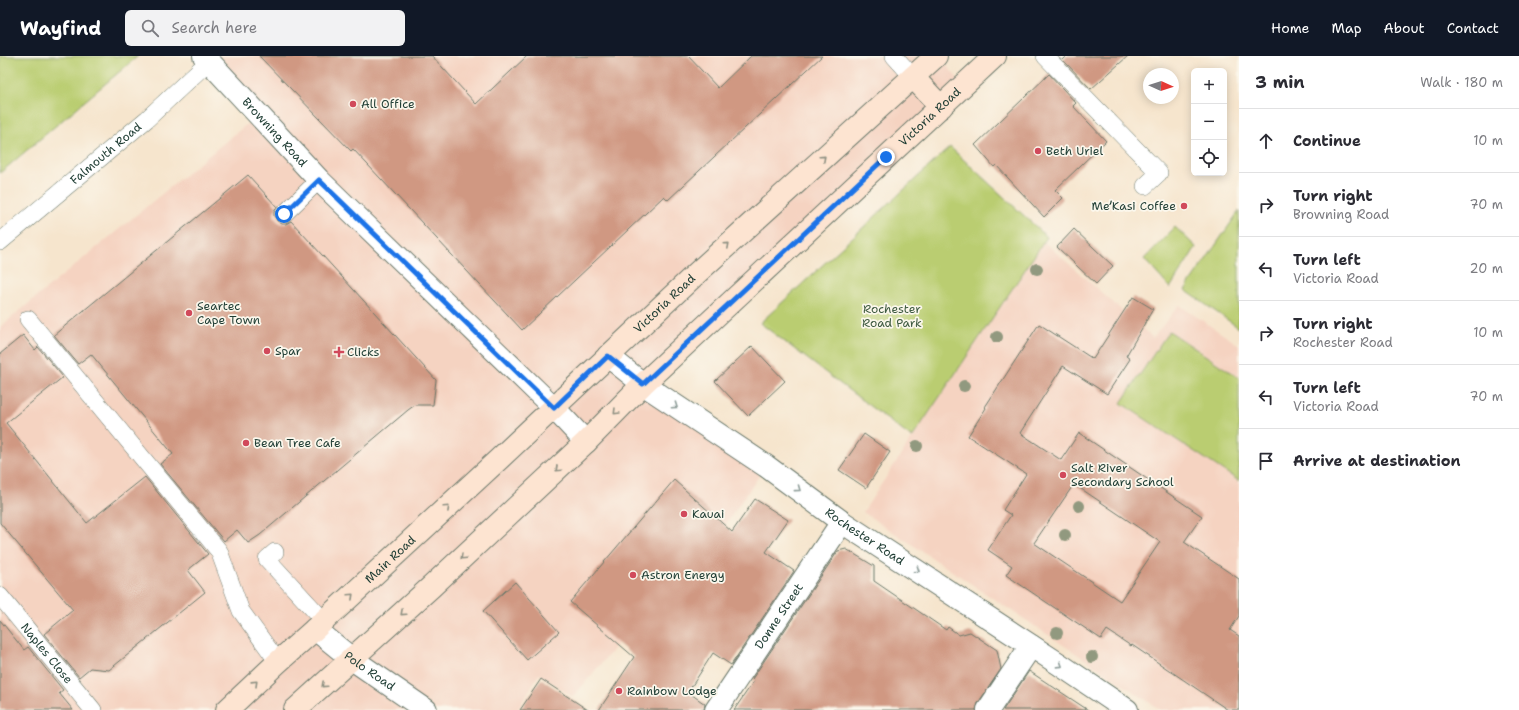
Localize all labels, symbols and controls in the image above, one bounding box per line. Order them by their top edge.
search box [125,10,405,46]
text: Wayfind [20,16,101,41]
icon: search [139,17,161,39]
text: Search here [171,18,257,38]
text: Home [1271,19,1310,37]
text: Map [1332,19,1362,37]
text: About [1384,19,1425,37]
text: Contact [1447,19,1499,37]
north arrow [1143,68,1179,104]
map controls [1191,68,1227,176]
button: + [1191,68,1227,104]
text: 3 min [1255,71,1305,93]
text: Walk · 180 m [1420,74,1503,91]
street label: Victoria Road [895,84,965,150]
street label: Browning Road [239,94,311,171]
place label: All Office [361,96,415,112]
marker: All Office [348,99,358,109]
button: − [1191,104,1227,140]
street label: Falmouth Road [67,119,145,188]
icon: ahead [1255,130,1277,152]
text: Continue [1293,131,1361,151]
text: 10 m [1473,132,1503,149]
button: locate [1191,140,1227,176]
place label: Beth Uriel [1046,143,1103,159]
marker: Beth Uriel [1033,146,1043,156]
route end [877,148,895,166]
one-way arrow [818,156,826,163]
text: Turn right [1293,186,1373,206]
icon: right [1255,194,1277,216]
text: 70 m [1469,196,1503,213]
place label: Me’Kasi Coffee [1091,198,1176,214]
marker: Me’Kasi Coffee [1179,201,1189,211]
route start [275,205,293,223]
text: Browning Road [1293,206,1389,223]
one-way arrow [722,243,729,250]
text: Turn left [1293,250,1361,270]
icon: left [1255,258,1277,280]
text: 20 m [1470,260,1503,277]
street label: Victoria Road [630,270,699,337]
text: Victoria Road [1293,270,1379,287]
place label: Seartec Cape Town [197,298,260,328]
park label: Rochester Road Park [862,301,922,331]
marker: Seartec Cape Town [184,308,194,318]
text: Turn right [1293,314,1373,334]
icon: right [1255,322,1277,344]
text: 10 m [1473,324,1503,341]
text: Rochester Road [1293,334,1393,351]
place label: Spar [275,343,301,359]
place label: Clicks [347,344,380,360]
marker: Spar [262,346,272,356]
marker: Clicks [334,347,344,357]
text: Turn left [1293,378,1361,398]
icon: left [1255,386,1277,408]
text: 70 m [1469,388,1503,405]
text: Victoria Road [1293,398,1379,415]
one-way arrow [671,401,678,408]
one-way arrow [613,407,620,415]
place label: Bean Tree Cafe [254,435,341,451]
marker: Bean Tree Cafe [241,438,251,448]
icon: arrive [1255,450,1277,472]
text: Arrive at destination [1293,451,1461,471]
place label: Salt River Secondary School [1071,460,1174,490]
one-way arrow [555,464,563,471]
marker: Salt River Secondary School [1058,470,1068,480]
one-way arrow [793,484,800,491]
street label: Rochester Road [822,504,908,569]
one-way arrow [442,505,450,512]
place label: Kauai [692,506,724,522]
marker: Kauai [679,509,689,519]
street label: Main Road [361,532,419,587]
one-way arrow [460,553,468,560]
one-way arrow [913,565,920,573]
place label: Astron Energy [641,567,725,583]
marker: Astron Energy [628,570,638,580]
street label: Donne Street [751,580,807,652]
one-way arrow [347,594,354,601]
one-way arrow [400,608,407,615]
street label: Naples Close [17,620,76,687]
street label: Polo Road [341,648,399,695]
one-way arrow [1056,660,1063,667]
one-way arrow [250,680,258,688]
one-way arrow [321,680,328,687]
place label: Rainbow Lodge [627,683,717,699]
marker: Rainbow Lodge [614,686,624,696]

